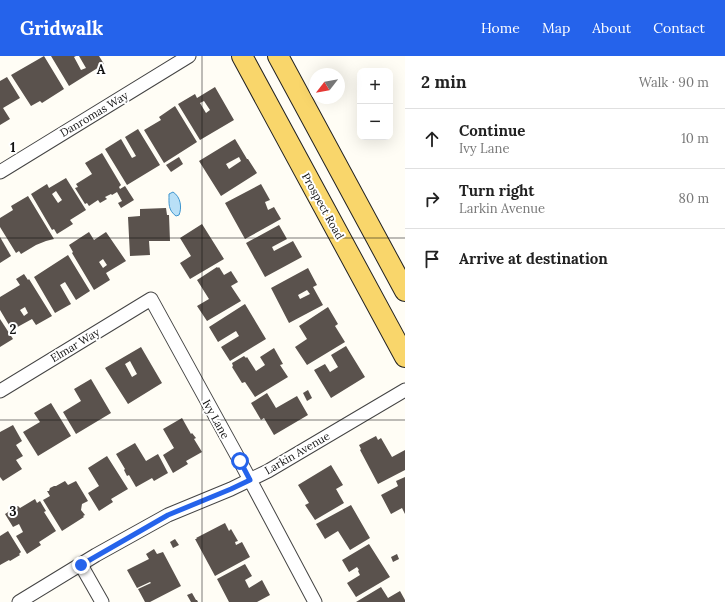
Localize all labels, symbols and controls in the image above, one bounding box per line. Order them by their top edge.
text: Gridwalk [20,16,103,40]
text: Home [481,19,520,37]
text: Map [542,19,570,37]
text: About [592,19,631,37]
text: Contact [653,19,705,37]
text: A [97,61,106,78]
north arrow [309,68,345,104]
map controls [357,68,393,140]
button: + [357,68,393,104]
text: 2 min [421,71,467,93]
text: Walk · 90 m [639,74,709,91]
street label: Danromas Way [57,88,131,140]
button: − [357,104,393,140]
text: Continue [459,121,525,140]
icon: ahead [421,128,443,150]
text: 10 m [681,130,709,147]
text: 1 [10,139,16,156]
text: Ivy Lane [459,140,509,157]
street label: Prospect Road [299,170,347,242]
text: Turn right [459,181,535,200]
icon: right [421,188,443,210]
text: 80 m [679,190,709,207]
text: Larkin Avenue [459,200,545,217]
icon: arrive [421,248,443,270]
text: Arrive at destination [459,249,608,268]
text: 2 [10,321,17,338]
street label: Elmar Way [48,325,102,365]
street label: Ivy Lane [200,397,232,441]
street label: Larkin Avenue [262,429,332,477]
route start [231,452,249,470]
text: 3 [9,503,17,520]
route end [72,556,90,574]

